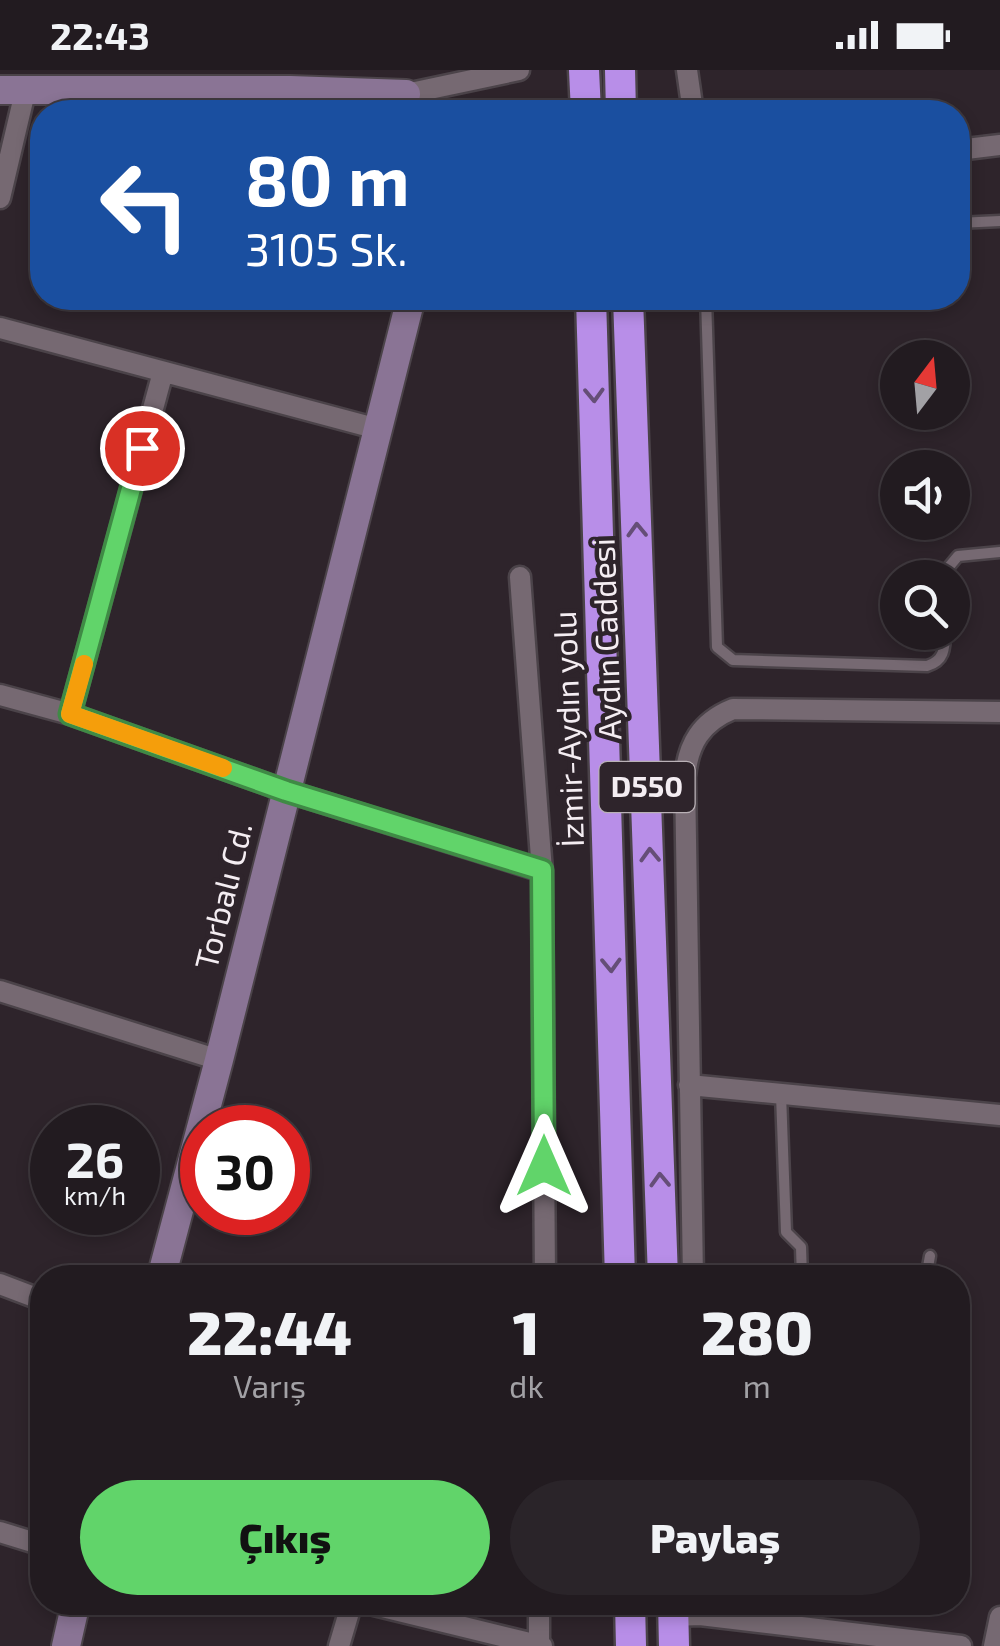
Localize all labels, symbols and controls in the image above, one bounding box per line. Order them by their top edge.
text: 22:43 [50,12,150,58]
text: 80 m [245,136,410,220]
icon: left [80,140,210,270]
text: 3105 Sk. [245,221,408,275]
north arrow [880,340,970,430]
map controls [880,340,970,650]
one-way arrow [584,387,605,403]
pin [100,406,185,491]
icon: arrive [115,421,170,476]
button: sound [880,450,970,540]
one-way arrow [627,522,648,538]
street label: Aydın Caddesi [582,537,628,741]
button: search [880,560,970,650]
street label: İzmir-Aydın yolu [544,610,590,848]
road number: D550 [600,762,694,812]
street label: Torbalı Cd. [185,818,259,973]
one-way arrow [639,847,660,863]
one-way arrow [600,957,621,973]
speed limit sign: 30 [180,1105,310,1235]
position arrow [492,1114,596,1218]
text: 26 [66,1128,124,1188]
one-way arrow [649,1172,670,1188]
text: km/h [64,1180,126,1210]
text: 22:44 [187,1295,352,1367]
text: 1 [513,1295,540,1367]
text: 280 [701,1295,813,1367]
text: Varış [233,1366,306,1404]
text: dk [509,1366,544,1404]
text: m [743,1366,771,1404]
button: Çıkış [80,1480,490,1595]
button: Paylaş [510,1480,920,1595]

